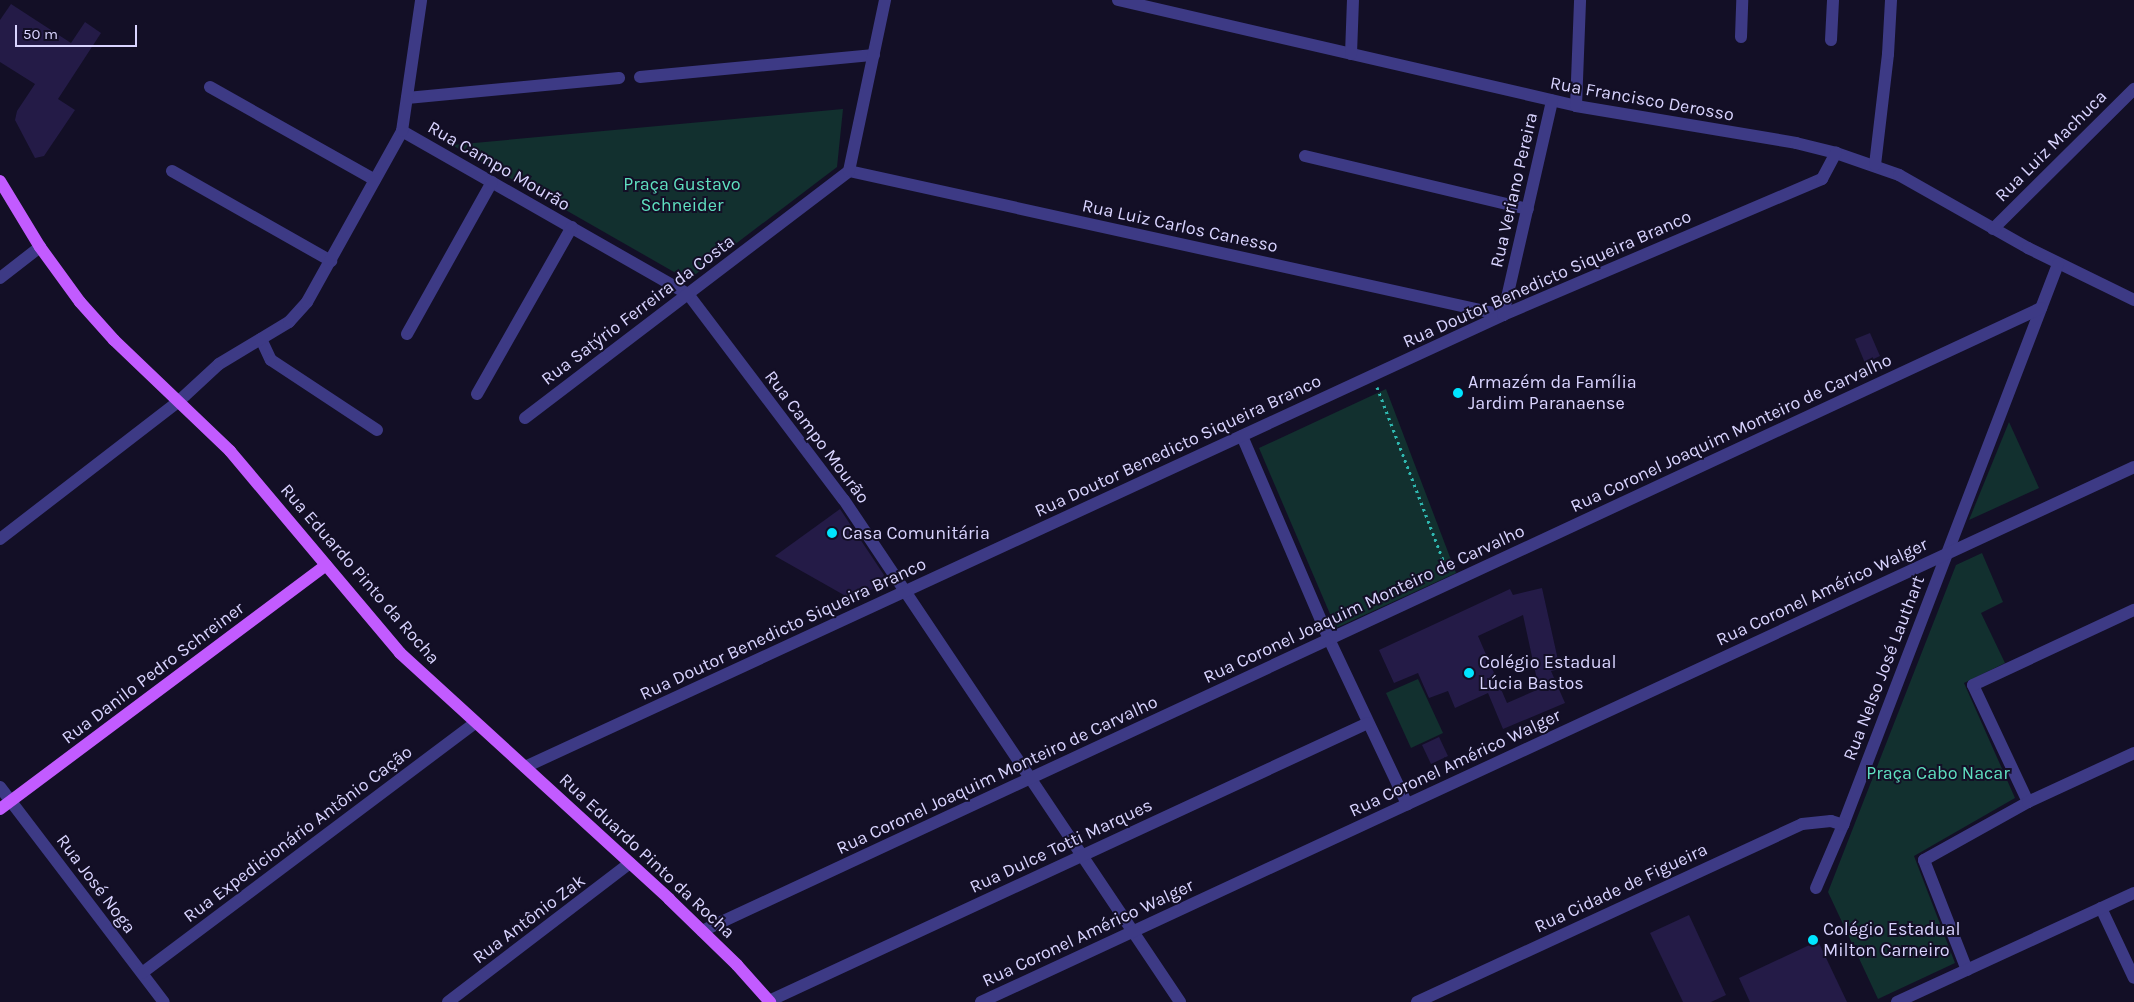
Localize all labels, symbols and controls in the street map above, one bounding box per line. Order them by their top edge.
scale bar [18,15,140,47]
text: 50 m [23,25,58,43]
street label: Rua Francisco Derosso [1548,72,1736,126]
street label: Rua Luiz Machuca [1991,86,2111,206]
street label: Rua Veriano Pereira [1486,110,1542,270]
street label: Rua Campo Mourão [424,116,574,216]
park label: Praça Gustavo Schneider [623,174,741,216]
street label: Rua Luiz Carlos Canesso [1080,195,1280,257]
street label: Rua Doutor Benedicto Siqueira Branco [1399,205,1695,353]
street label: Rua Satýrio Ferreira da Costa [537,230,739,390]
street label: Rua Coronel Joaquim Monteiro de Carvalho [1567,349,1895,517]
street label: Rua Campo Mourão [760,366,874,508]
street label: Rua Doutor Benedicto Siqueira Branco [1031,370,1325,522]
place label: Armazém da Família Jardim Paranaense [1468,372,1637,414]
marker: Armazém da Família Jardim Paranaense [1452,387,1464,399]
street label: Rua Eduardo Pinto da Rocha [276,479,444,669]
street label: Rua Coronel Joaquim Monteiro de Carvalho [1200,520,1528,688]
place label: Casa Comunitária [842,522,990,544]
marker: Casa Comunitária [826,527,838,539]
street label: Rua Coronel Américo Walger [1713,533,1931,651]
street label: Rua Doutor Benedicto Siqueira Branco [636,553,930,705]
street label: Rua Nelso José Lauthart [1839,572,1929,764]
street label: Rua Danilo Pedro Schreiner [58,597,248,749]
place label: Colégio Estadual Lúcia Bastos [1479,652,1617,694]
marker: Colégio Estadual Lúcia Bastos [1463,667,1475,679]
street label: Rua Coronel Joaquim Monteiro de Carvalho [833,691,1161,859]
street label: Rua Coronel Américo Walger [1346,704,1564,822]
street label: Rua Expedicionário Antônio Cação [179,741,417,927]
park label: Praça Cabo Nacar [1866,762,2010,784]
street label: Rua Eduardo Pinto da Rocha [555,769,739,943]
street label: Rua Dulce Totti Marques [966,794,1156,898]
street label: Rua José Noga [52,830,140,938]
street label: Rua Cidade de Figueira [1531,838,1711,938]
street label: Rua Antônio Zak [469,870,589,968]
street label: Rua Coronel Américo Walger [979,874,1197,992]
place label: Colégio Estadual Milton Carneiro [1823,919,1961,962]
marker: Colégio Estadual Milton Carneiro [1807,934,1819,946]

